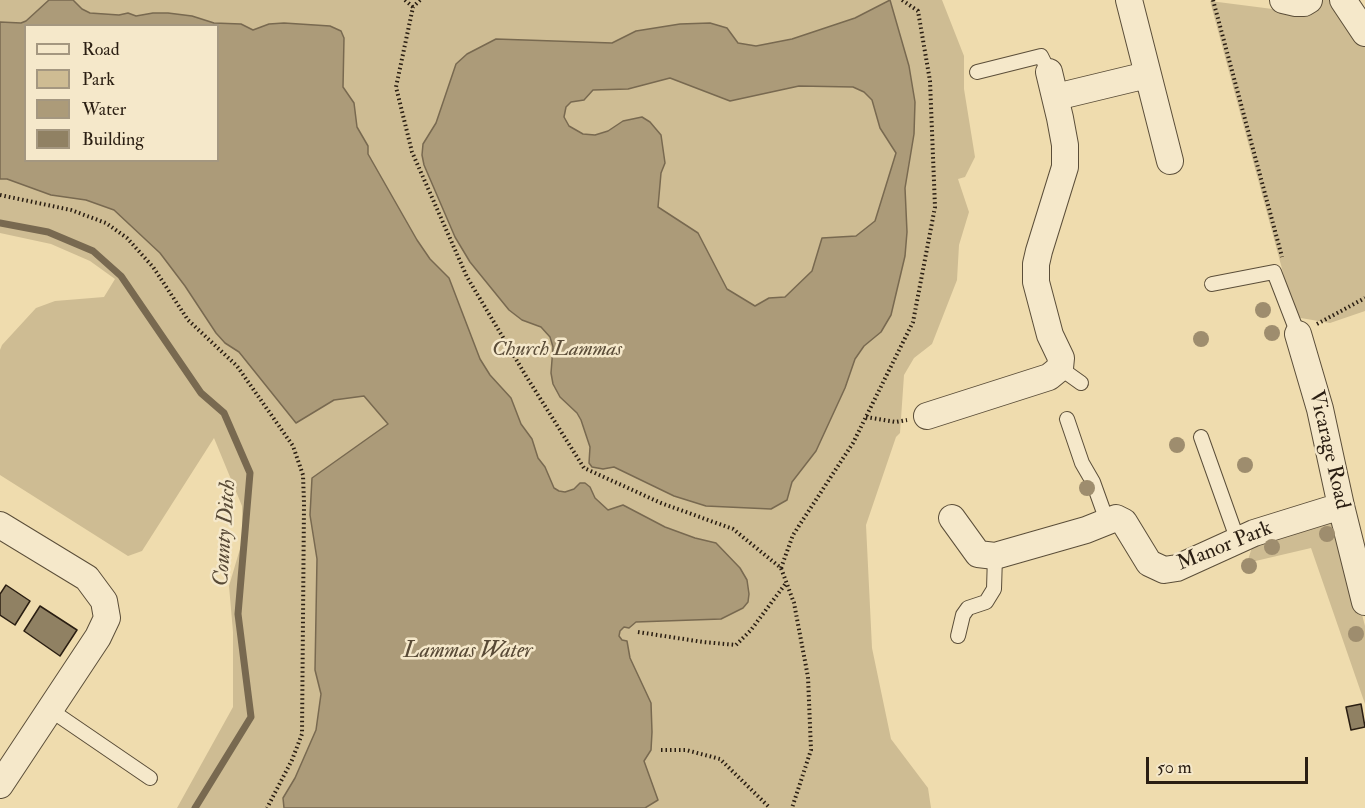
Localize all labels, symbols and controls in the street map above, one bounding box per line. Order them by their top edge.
legend [24,24,219,162]
text: Road [82,38,120,61]
text: Park [82,68,115,91]
text: Water [82,98,126,121]
text: Building [82,128,144,151]
park label: Church Lammas [492,337,622,363]
street label: Vicarage Road [1302,388,1354,512]
water label: County Ditch [209,479,243,587]
street label: Manor Park [1174,517,1276,577]
water label: Lammas Water [404,639,532,665]
scale bar [1149,745,1311,783]
text: 50 m [1157,756,1192,779]

